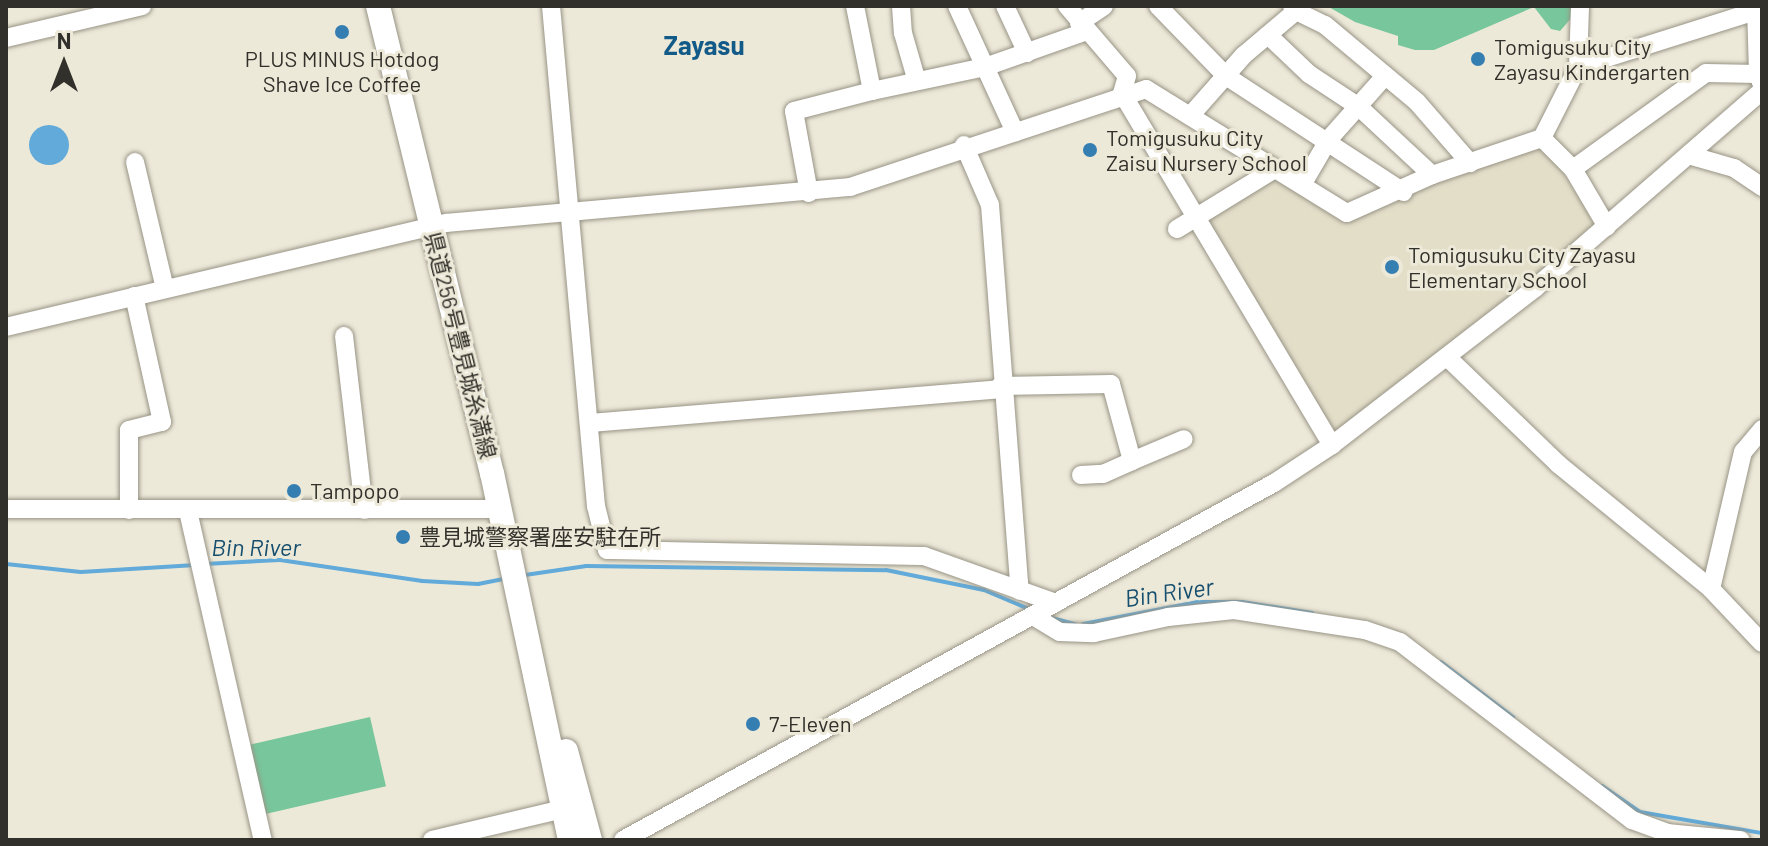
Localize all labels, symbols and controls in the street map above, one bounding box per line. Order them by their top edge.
marker: PLUS MINUS Hotdog Shave Ice Coffee [333,23,351,41]
north arrow [24,24,104,104]
text: N [57,27,71,53]
district label: Zayasu [663,29,745,61]
place label: Tomigusuku City Zayasu Kindergarten [1494,33,1690,84]
place label: PLUS MINUS Hotdog Shave Ice Coffee [245,45,439,96]
marker: Tomigusuku City Zayasu Kindergarten [1469,50,1487,68]
place label: Tomigusuku City Zaisu Nursery School [1106,124,1307,176]
marker: Tomigusuku City Zaisu Nursery School [1081,141,1099,159]
street label: 県道256号豊見城糸満線 [420,229,502,461]
place label: Tomigusuku City Zayasu Elementary School [1408,241,1636,292]
marker: Tomigusuku City Zayasu Elementary School [1383,258,1401,276]
place label: Tampopo [310,478,400,504]
marker: Tampopo [285,482,303,500]
place label: 豊見城警察署座安駐在所 [419,524,661,550]
marker: 豊見城警察署座安駐在所 [394,528,412,546]
water label: Bin River [211,533,301,561]
water label: Bin River [1123,572,1215,612]
place label: 7-Eleven [769,711,852,737]
marker: 7-Eleven [744,715,762,733]

